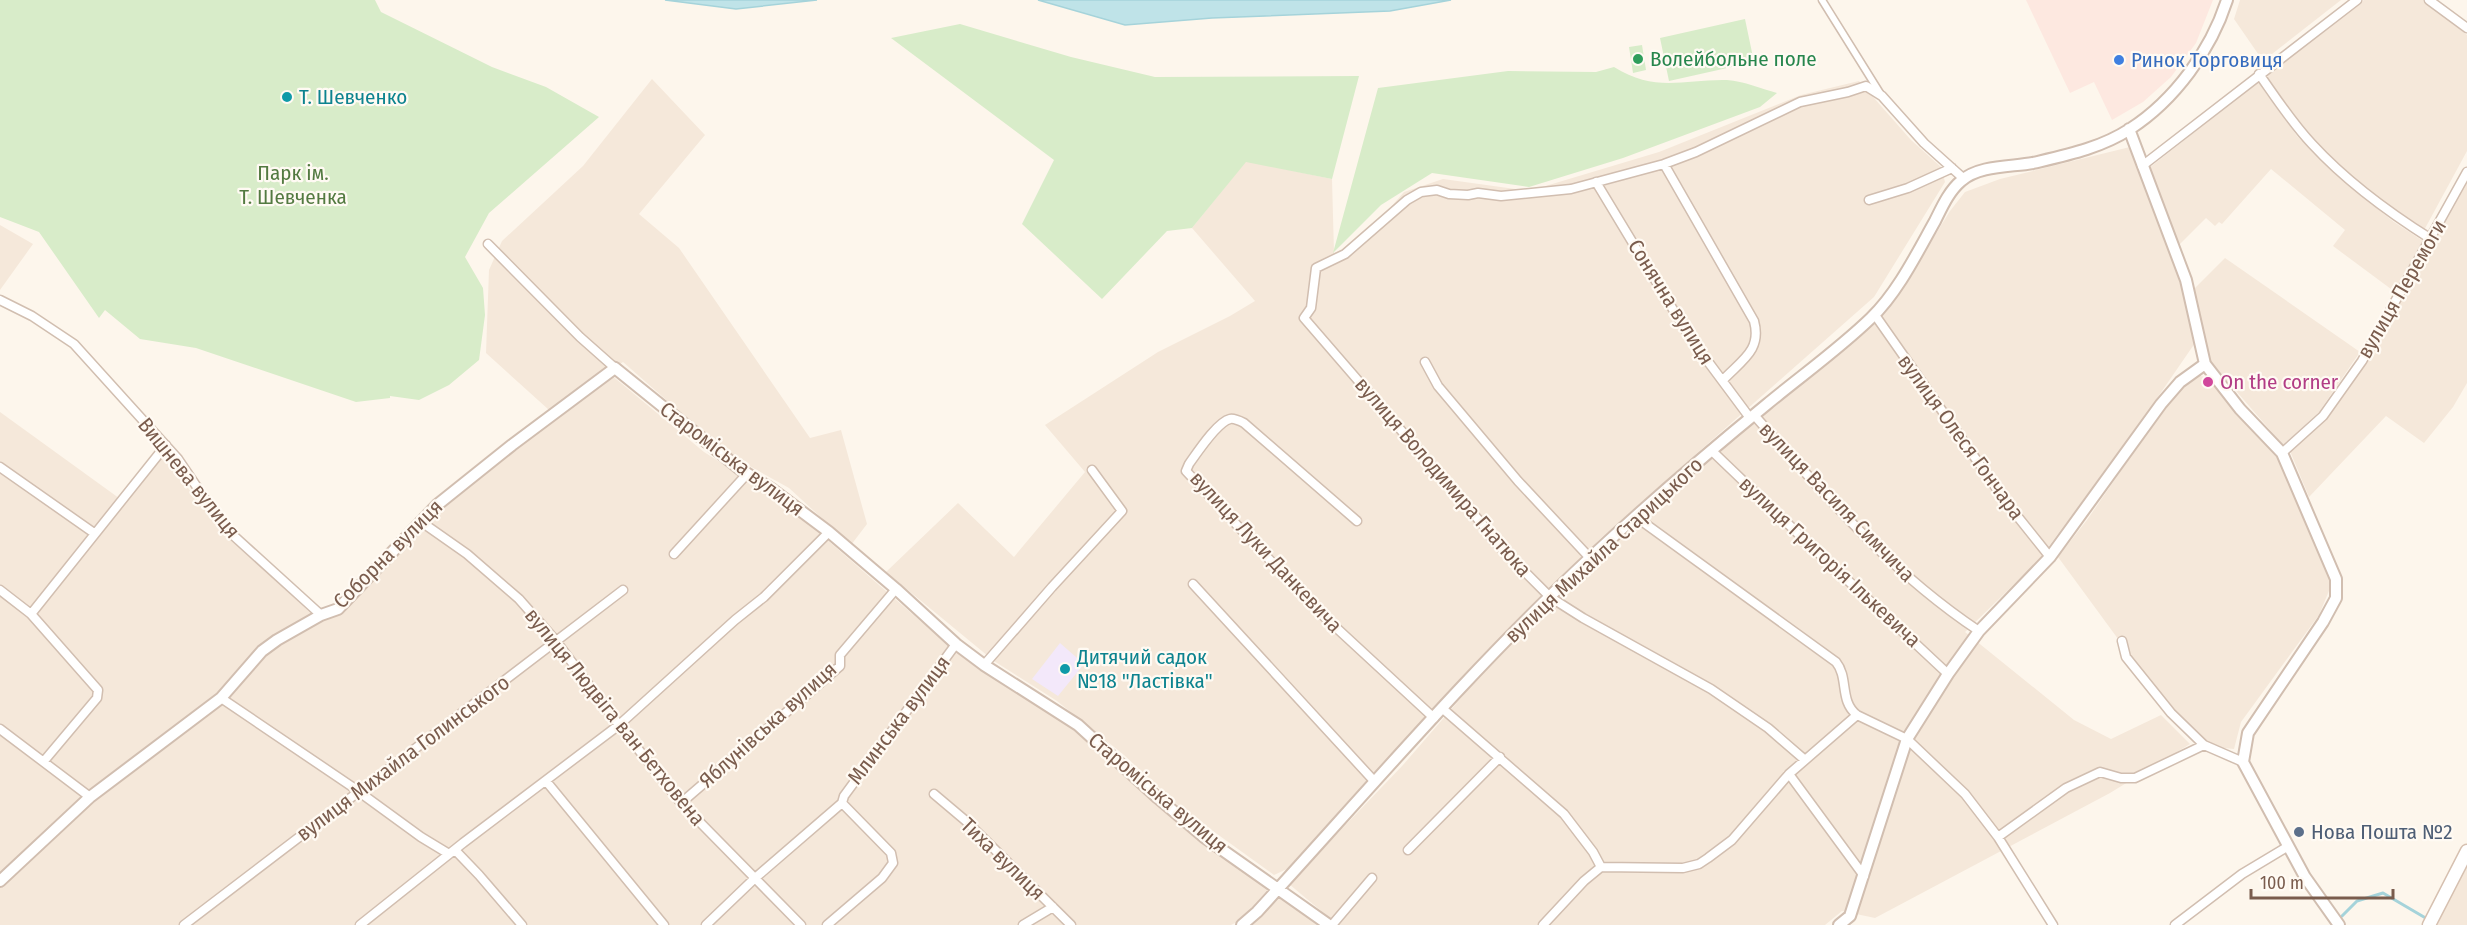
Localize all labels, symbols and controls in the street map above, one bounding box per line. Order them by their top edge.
place label: Волейбольне поле [1650,46,1817,72]
place label: Ринок Торговиця [2131,47,2283,73]
marker: Волейбольне поле [1631,52,1645,66]
marker: Ринок Торговиця [2112,53,2126,67]
place label: Т. Шевченко [299,84,407,110]
marker: Т. Шевченко [280,90,294,104]
park label: Парк ім. Т. Шевченка [239,160,347,210]
street label: вулиця Перемоги [2352,215,2452,363]
street label: Сонячна вулиця [1622,235,1720,369]
street label: вулиця Олеся Гончара [1892,349,2030,525]
place label: On the corner [2220,369,2339,395]
street label: вулиця Володимира Гнатюка [1349,372,1537,582]
marker: On the corner [2201,375,2215,389]
street label: Староміська вулиця [655,396,809,522]
street label: Вишнева вулиця [132,412,246,544]
street label: вулиця Василя Симчича [1754,416,1920,588]
street label: вулиця Михайла Старицького [1500,452,1708,648]
street label: вулиця Луки Данкевича [1184,466,1348,638]
street label: вулиця Григорія Ількевича [1734,471,1926,653]
street label: Соборна вулиця [328,494,448,614]
street label: вулиця Людвіга ван Бетховена [519,603,711,831]
place label: Дитячий садок №18 "Ластівка" [1076,644,1213,694]
street label: Млинська вулиця [842,650,956,790]
street label: Яблунівська вулиця [694,657,842,793]
marker: Дитячий садок №18 "Ластівка" [1058,662,1072,676]
street label: вулиця Михайла Голинського [291,669,515,847]
street label: Староміська вулиця [1083,727,1233,859]
street label: Тиха вулиця [955,812,1051,906]
place label: Нова Пошта №2 [2311,819,2452,845]
marker: Нова Пошта №2 [2292,825,2306,839]
scale bar [2251,862,2394,900]
text: 100 m [2260,872,2304,894]

